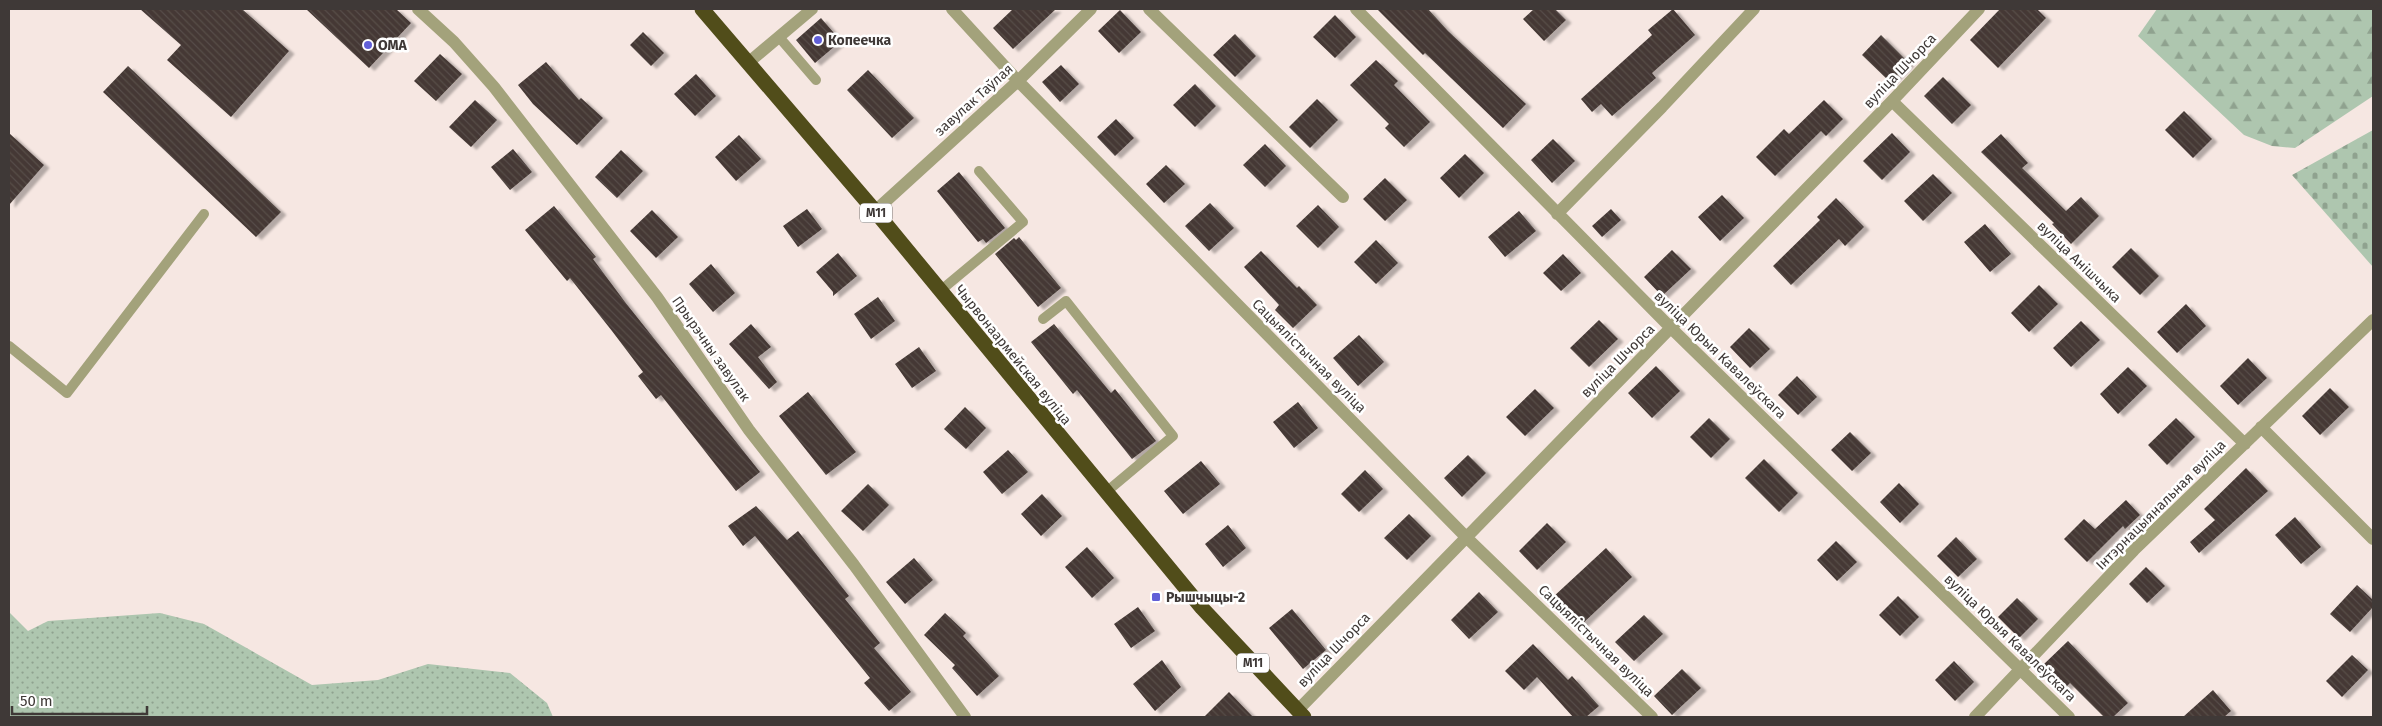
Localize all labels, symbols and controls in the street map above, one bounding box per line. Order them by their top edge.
street label: вуліца Шчорса [1860,30,1940,112]
place label: Копеечка [828,32,891,49]
marker: Копеечка [812,34,824,46]
place label: ОМА [378,37,408,54]
marker: ОМА [362,39,374,51]
street label: завулак Таўлая [931,60,1017,140]
road number: М11 [860,204,892,222]
street label: вуліца Анішчыка [2034,218,2124,306]
street label: Чырвонаармейская вуліца [951,281,1075,429]
street label: вуліца Юрыя Кавалеўскага [1651,288,1789,422]
street label: Прырэчны завулак [668,293,754,406]
street label: Сацыялістычная вуліца [1248,295,1370,417]
street label: вуліца Шчорса [1578,321,1658,401]
street label: Інтэрнацыянальная вуліца [2092,436,2230,574]
street label: вуліца Юрыя Кавалеўскага [1941,571,2079,705]
street label: Сацыялістычная вуліца [1535,581,1657,701]
place label: Рышчыцы-2 [1166,589,1245,606]
marker: Рышчыцы-2 [1150,591,1162,603]
street label: вуліца Шчорса [1294,609,1374,691]
road number: М11 [1237,654,1269,672]
scale bar [12,684,148,716]
text: 50 m [20,692,53,710]

